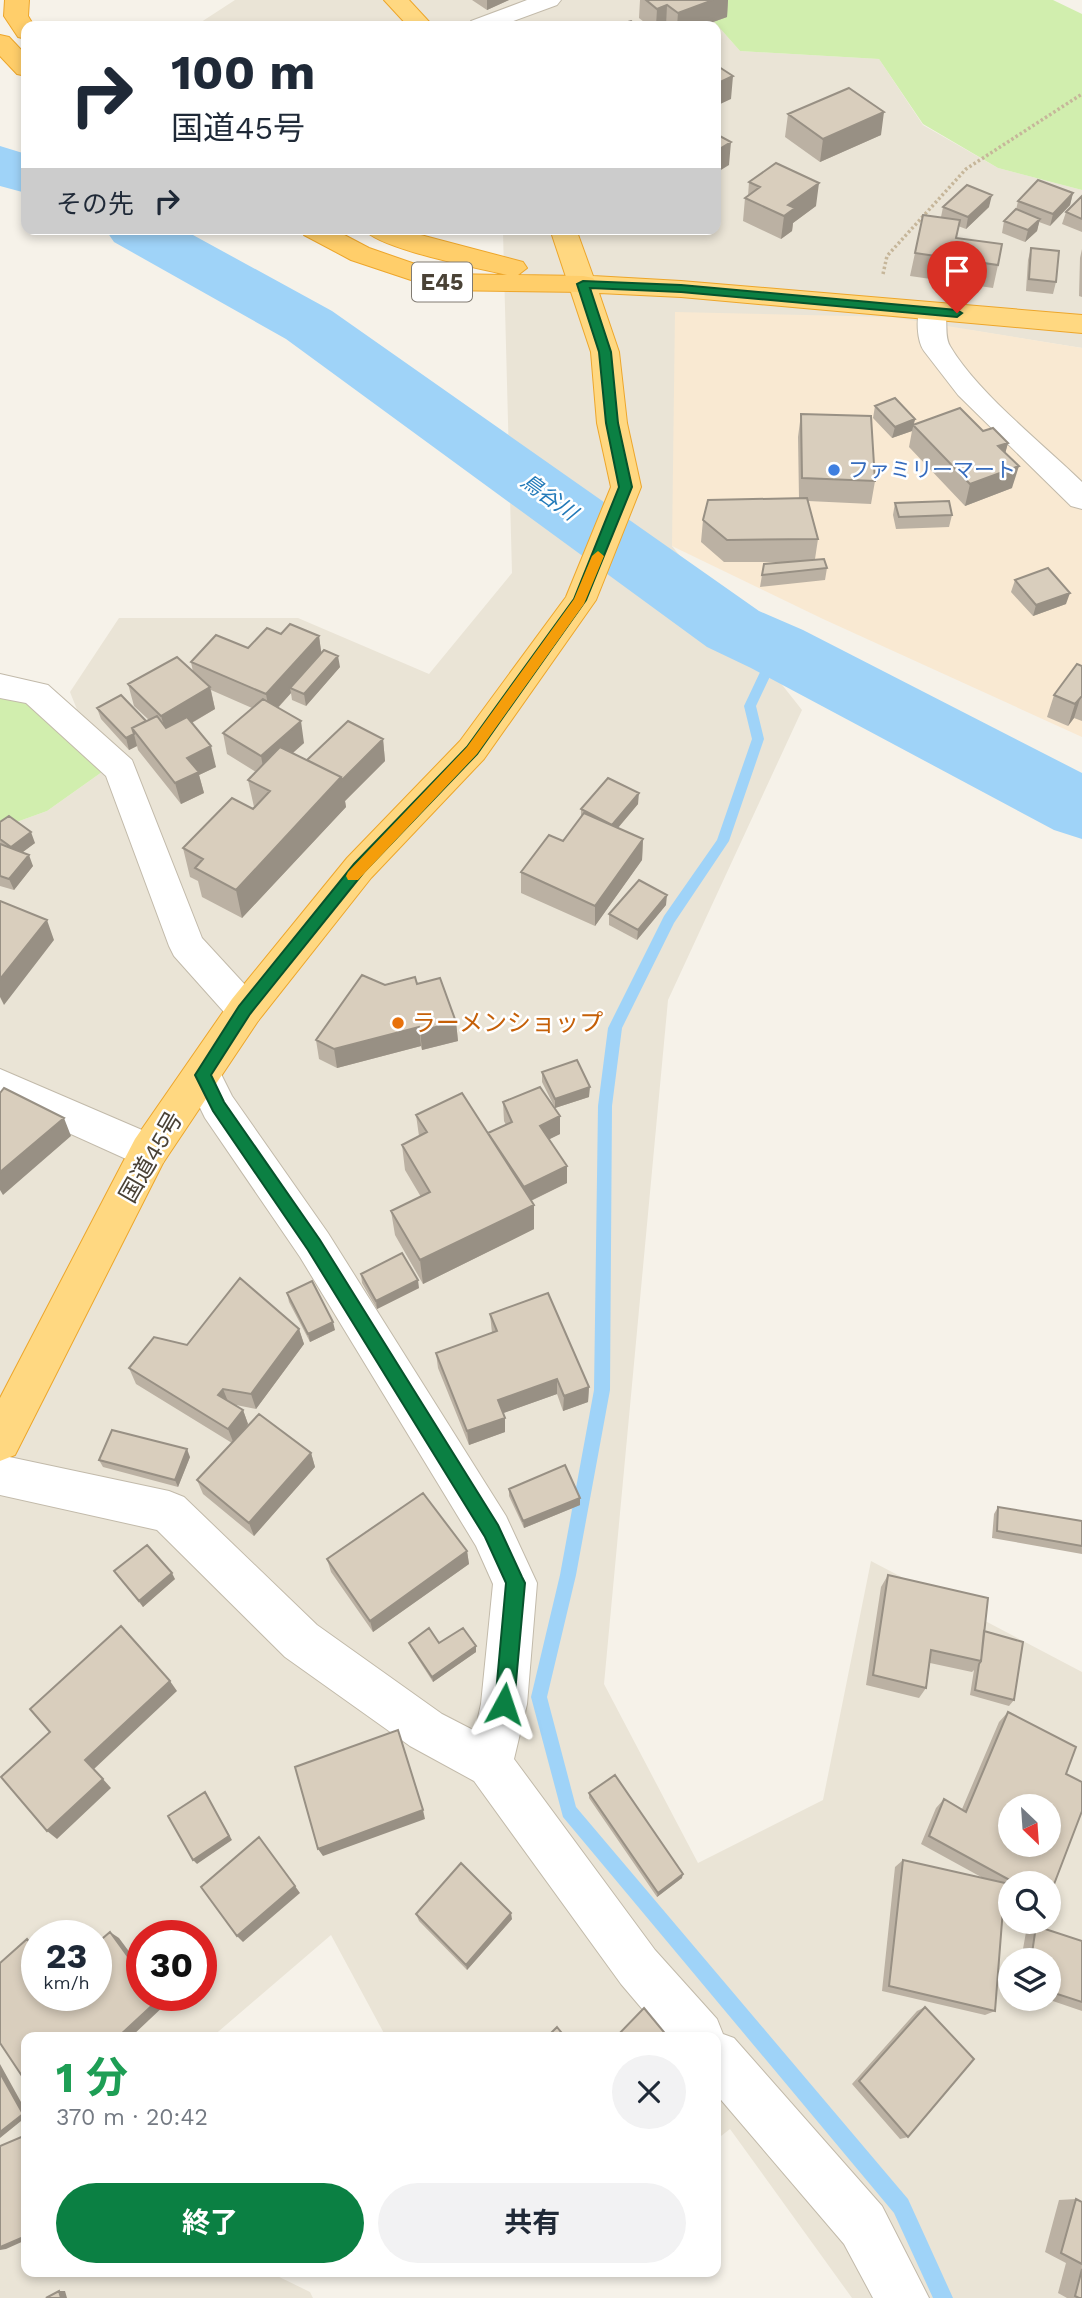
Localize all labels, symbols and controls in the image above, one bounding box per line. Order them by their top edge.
text: 100 m [171,43,315,101]
icon: right [56,49,147,140]
text: 国道45号 [171,109,305,147]
icon: right [148,182,186,220]
text: その先 [56,189,134,219]
pin [927,241,987,313]
icon: arrive [938,252,976,290]
road number: E45 [412,262,472,302]
place label: ファミリーマート [848,457,1016,482]
marker: ファミリーマート [826,462,842,478]
water label: 鳥谷川 [516,468,584,526]
place label: ラーメンショップ [412,1009,603,1037]
marker: ラーメンショップ [390,1015,406,1031]
street label: 国道45号 [114,1106,188,1208]
position arrow [467,1667,541,1741]
north arrow [998,1794,1060,1857]
map controls [998,1794,1061,2011]
button: search [998,1871,1061,1934]
speed limit sign: 30 [126,1920,217,2011]
text: 23 [46,1935,87,1977]
button: layers [998,1948,1061,2011]
text: km/h [43,1972,90,1993]
text: 1 分 [56,2053,128,2102]
button: close [612,2055,686,2129]
text: 370 m · 20:42 [56,2104,208,2131]
button: 終了 [56,2183,364,2263]
button: 共有 [378,2183,686,2263]

